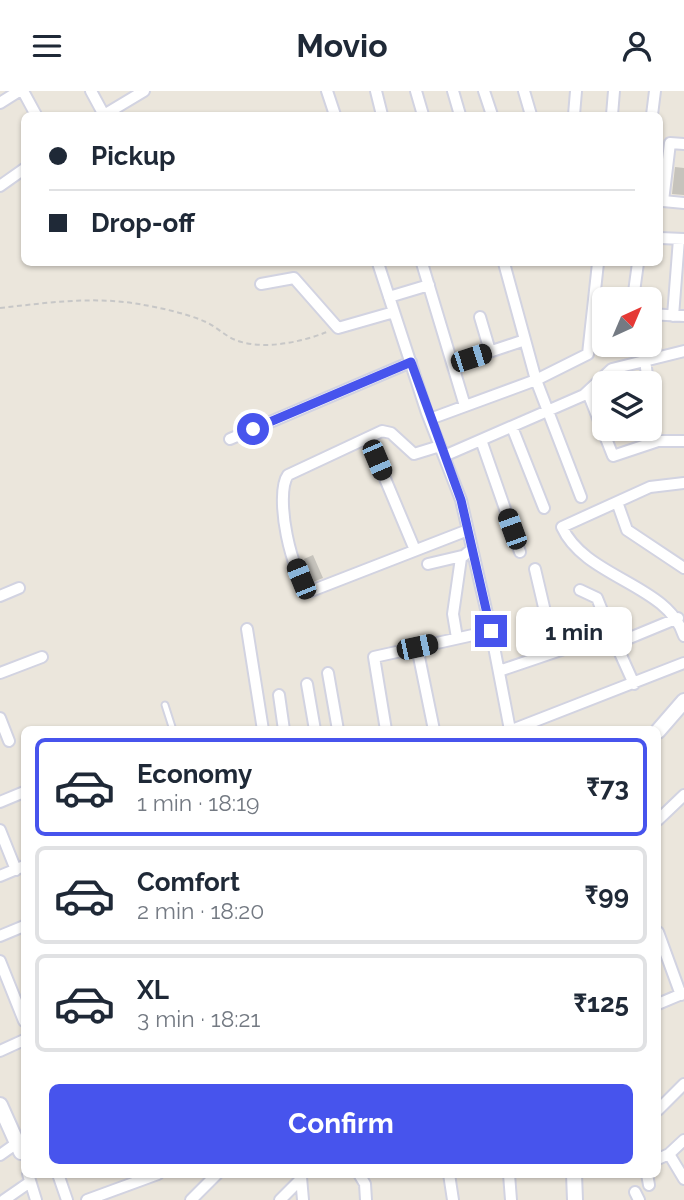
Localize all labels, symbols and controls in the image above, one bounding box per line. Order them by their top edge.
icon: menu [28,27,66,65]
text: Movio [296,27,388,64]
icon: person [618,27,656,65]
text: Pickup [91,141,176,171]
text: Drop-off [91,208,195,238]
north arrow [592,287,662,357]
map controls [592,287,662,441]
car [448,342,495,374]
button: layers [592,371,662,441]
route start [237,413,269,445]
car [360,437,395,483]
car [495,506,530,552]
car [284,556,319,602]
callout: 1 min [516,607,631,655]
route end [475,615,507,647]
text: 1 min [545,618,603,645]
car [395,632,440,662]
icon: car [53,756,116,819]
text: Economy [137,759,252,789]
text: ₹73 [586,772,629,802]
text: 1 min · 18:19 [137,789,259,816]
icon: car [53,864,116,927]
text: Comfort [137,867,240,897]
text: ₹99 [584,880,629,910]
text: 2 min · 18:20 [137,897,264,924]
icon: car [53,972,116,1035]
text: XL [137,975,169,1005]
text: ₹125 [573,988,629,1018]
text: 3 min · 18:21 [137,1005,260,1032]
button: Confirm [49,1084,633,1164]

